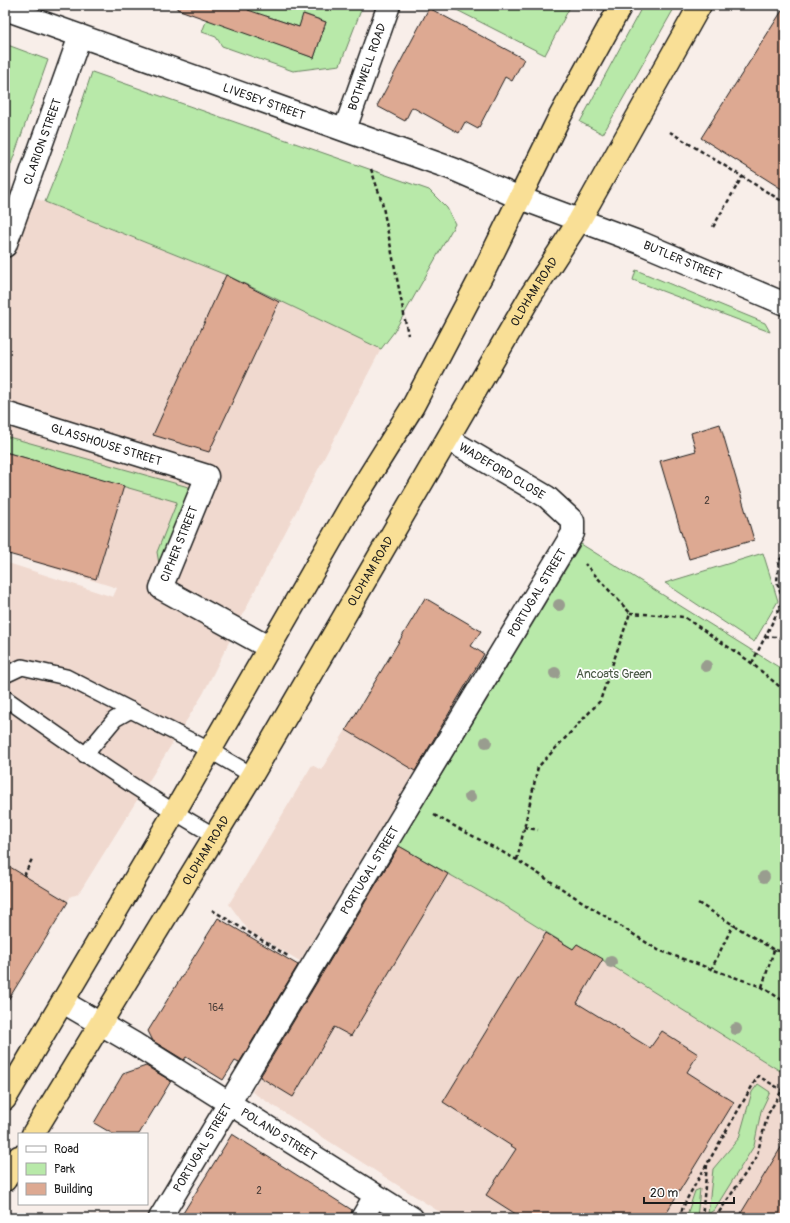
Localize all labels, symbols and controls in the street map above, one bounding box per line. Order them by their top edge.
street label: BOTHWELL ROAD [345,21,390,112]
street label: LIVESEY STREET [221,80,307,124]
street label: CLARION STREET [21,96,65,187]
street label: BUTLER STREET [641,238,724,284]
street label: OLDHAM ROAD [507,254,562,329]
street label: GLASSHOUSE STREET [49,421,164,469]
street label: WADEFORD CLOSE [456,440,548,503]
house number: 2 [704,495,710,507]
street label: CIPHER STREET [157,504,202,584]
street label: OLDHAM ROAD [345,534,397,609]
street label: PORTUGAL STREET [505,546,570,640]
park label: Ancoats Green [576,667,652,682]
street label: OLDHAM ROAD [179,813,233,888]
street label: PORTUGAL STREET [338,823,403,918]
house number: 164 [208,1002,224,1014]
street label: PORTUGAL STREET [170,1101,235,1195]
street label: POLAND STREET [238,1105,319,1164]
legend [18,1133,148,1205]
text: Road [54,1142,79,1157]
text: Park [54,1162,75,1177]
scale bar [644,1179,734,1205]
text: Building [54,1182,93,1197]
house number: 2 [256,1185,262,1197]
text: 20 m [650,1186,679,1201]

